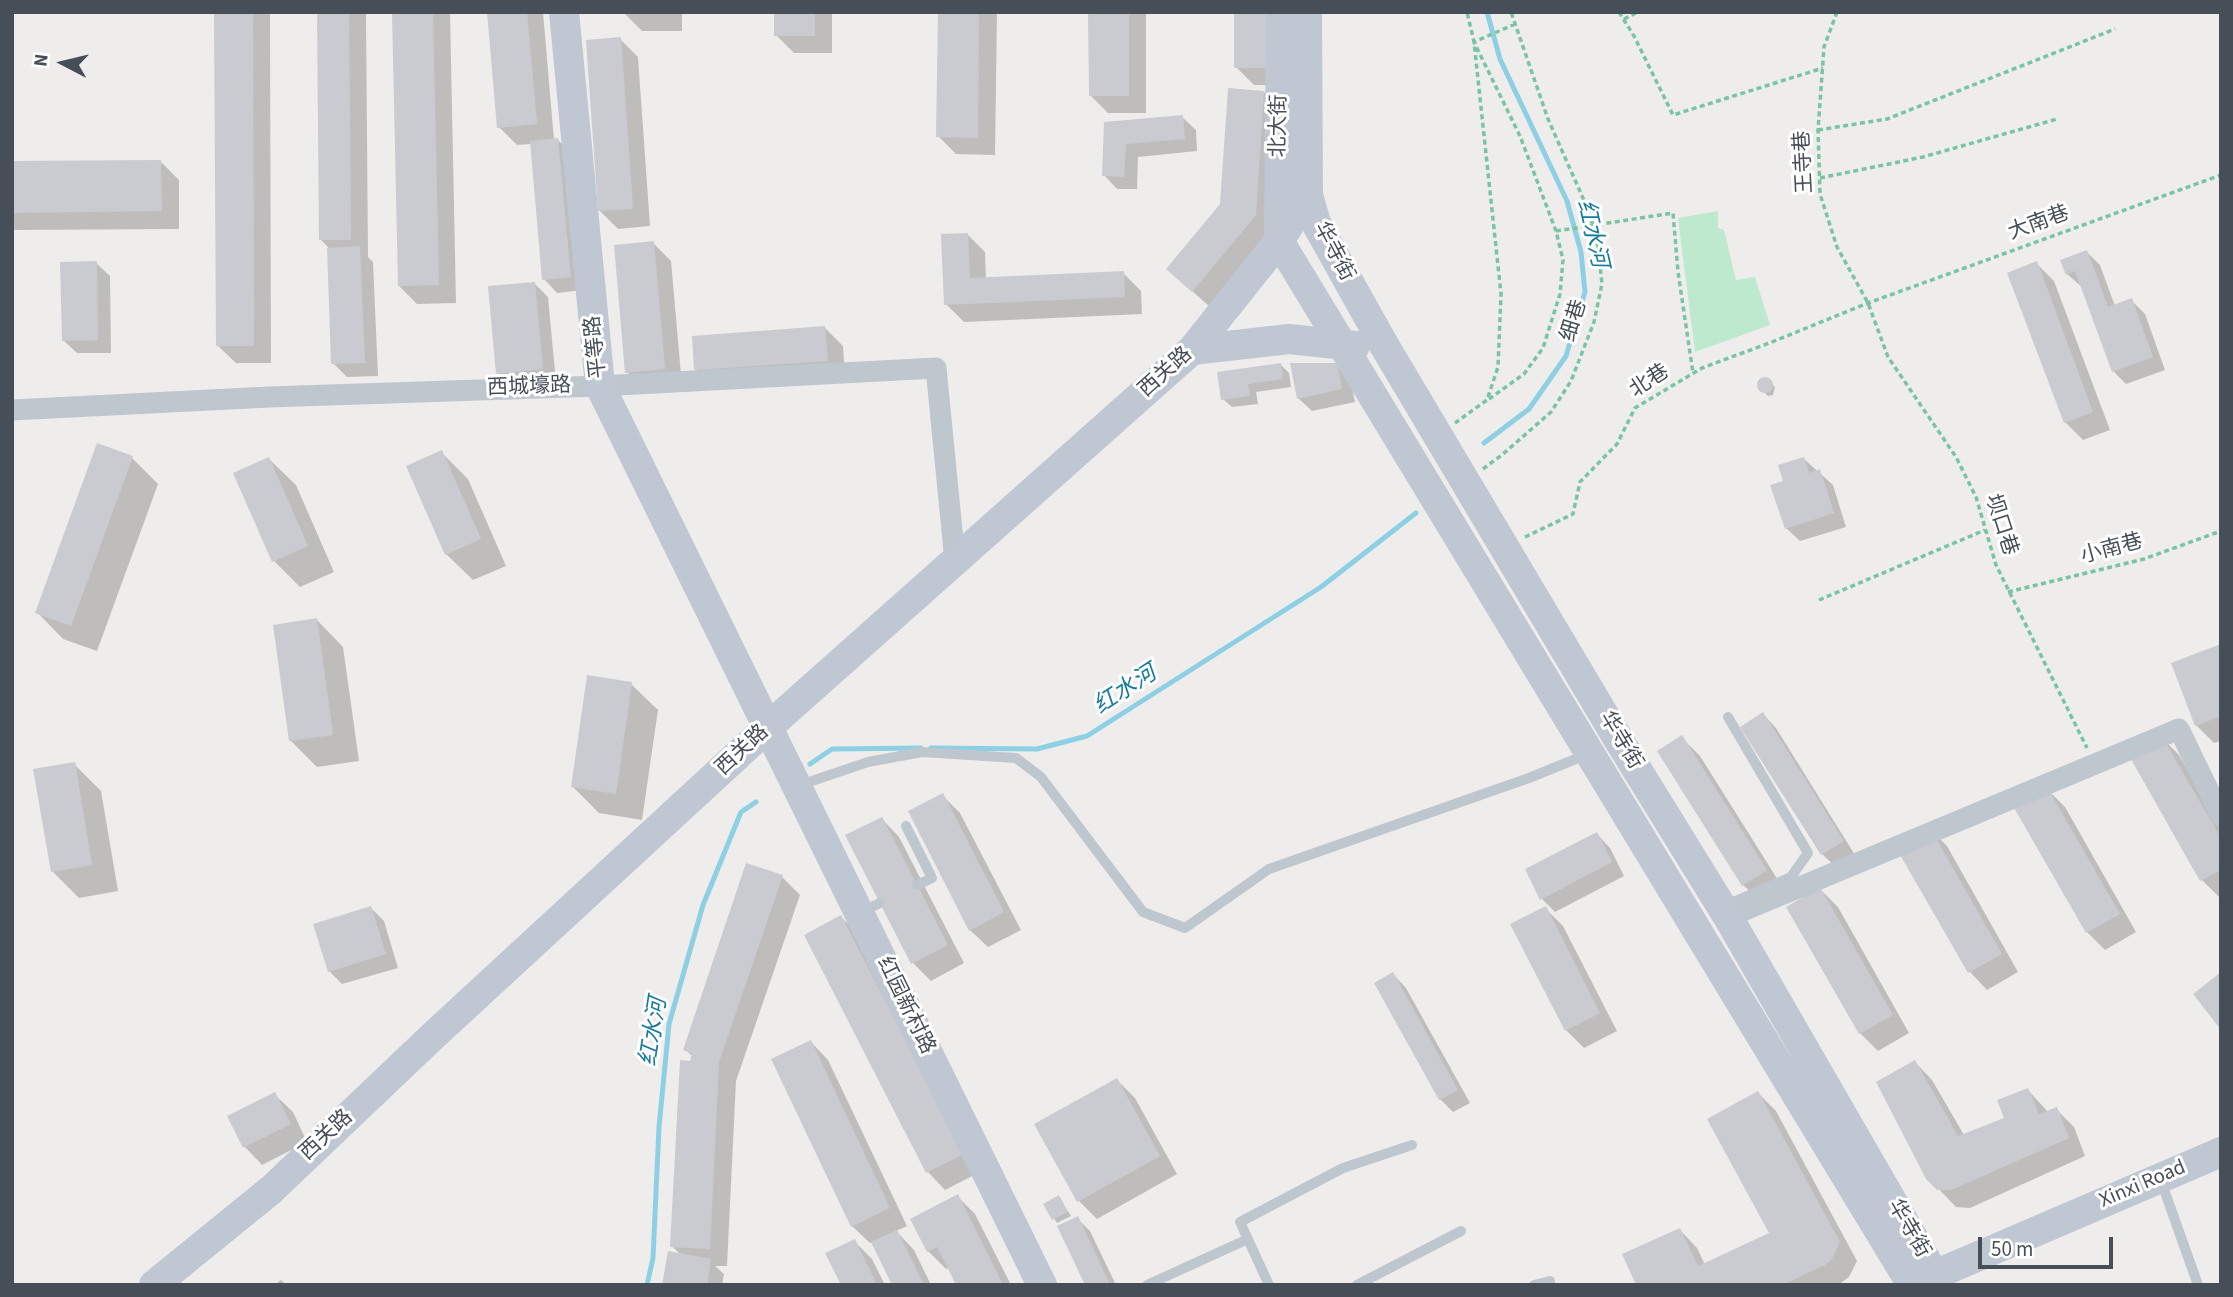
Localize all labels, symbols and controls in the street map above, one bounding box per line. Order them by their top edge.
north arrow [28,28,98,98]
text: N [27,52,56,68]
street label: 北大街 [1267,94,1293,158]
street label: 王寺巷 [1791,130,1819,194]
water label: 红水河 [1570,197,1612,271]
street label: 大南巷 [2005,201,2073,247]
street label: 华寺街 [1307,218,1359,286]
street label: 细巷 [1557,297,1593,345]
street label: 平等路 [581,314,613,380]
street label: 西关路 [1134,343,1198,403]
street label: 北巷 [1626,360,1674,404]
street label: 西城壕路 [487,374,571,402]
street label: 坝口巷 [1978,491,2022,559]
street label: 小南巷 [2078,530,2146,570]
water label: 红水河 [1090,661,1162,721]
street label: 华寺街 [1593,708,1647,774]
street label: 西关路 [711,720,775,782]
street label: 红园新村路 [871,953,939,1059]
water label: 红水河 [636,996,674,1068]
street label: 西关路 [295,1105,359,1167]
street label: Xinxi Road [2096,1156,2190,1214]
street label: 华寺街 [1881,1195,1935,1263]
scale bar [1981,1224,2116,1268]
text: 50 m [1991,1234,2033,1264]

